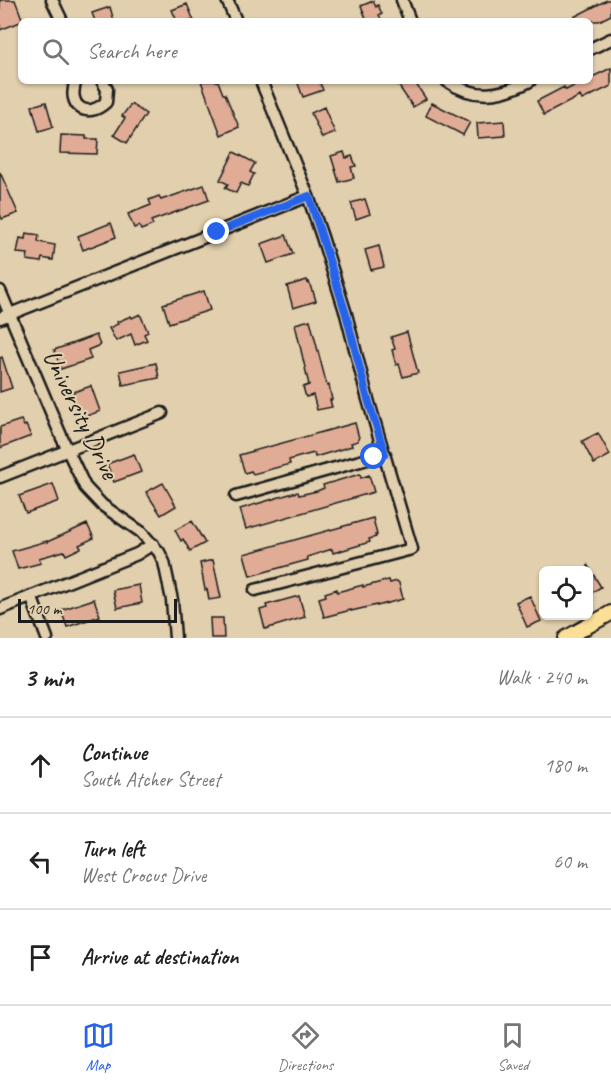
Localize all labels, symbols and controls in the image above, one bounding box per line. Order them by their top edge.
search box [18,18,593,84]
icon: search [39,35,72,68]
text: Search here [87,37,177,65]
route end [203,218,229,244]
street label: University Drive [36,344,127,485]
route start [360,443,386,469]
map controls [539,566,593,620]
button: locate [539,566,593,620]
scale bar [18,596,177,624]
text: 100 m [27,599,61,619]
text: 3 min [24,661,74,694]
text: Walk · 240 m [497,665,587,690]
text: Continue [81,739,147,767]
icon: ahead [24,749,57,782]
text: 180 m [544,753,587,778]
text: South Atcher Street [81,767,220,792]
text: Turn left [81,835,145,863]
icon: left [24,845,57,878]
text: 60 m [553,849,587,874]
text: West Crocus Drive [81,863,206,888]
icon: arrive [24,941,57,974]
text: Arrive at destination [81,943,238,971]
tab: Map [82,1019,115,1075]
tab: Directions [278,1019,333,1075]
tab: Saved [496,1019,529,1075]

